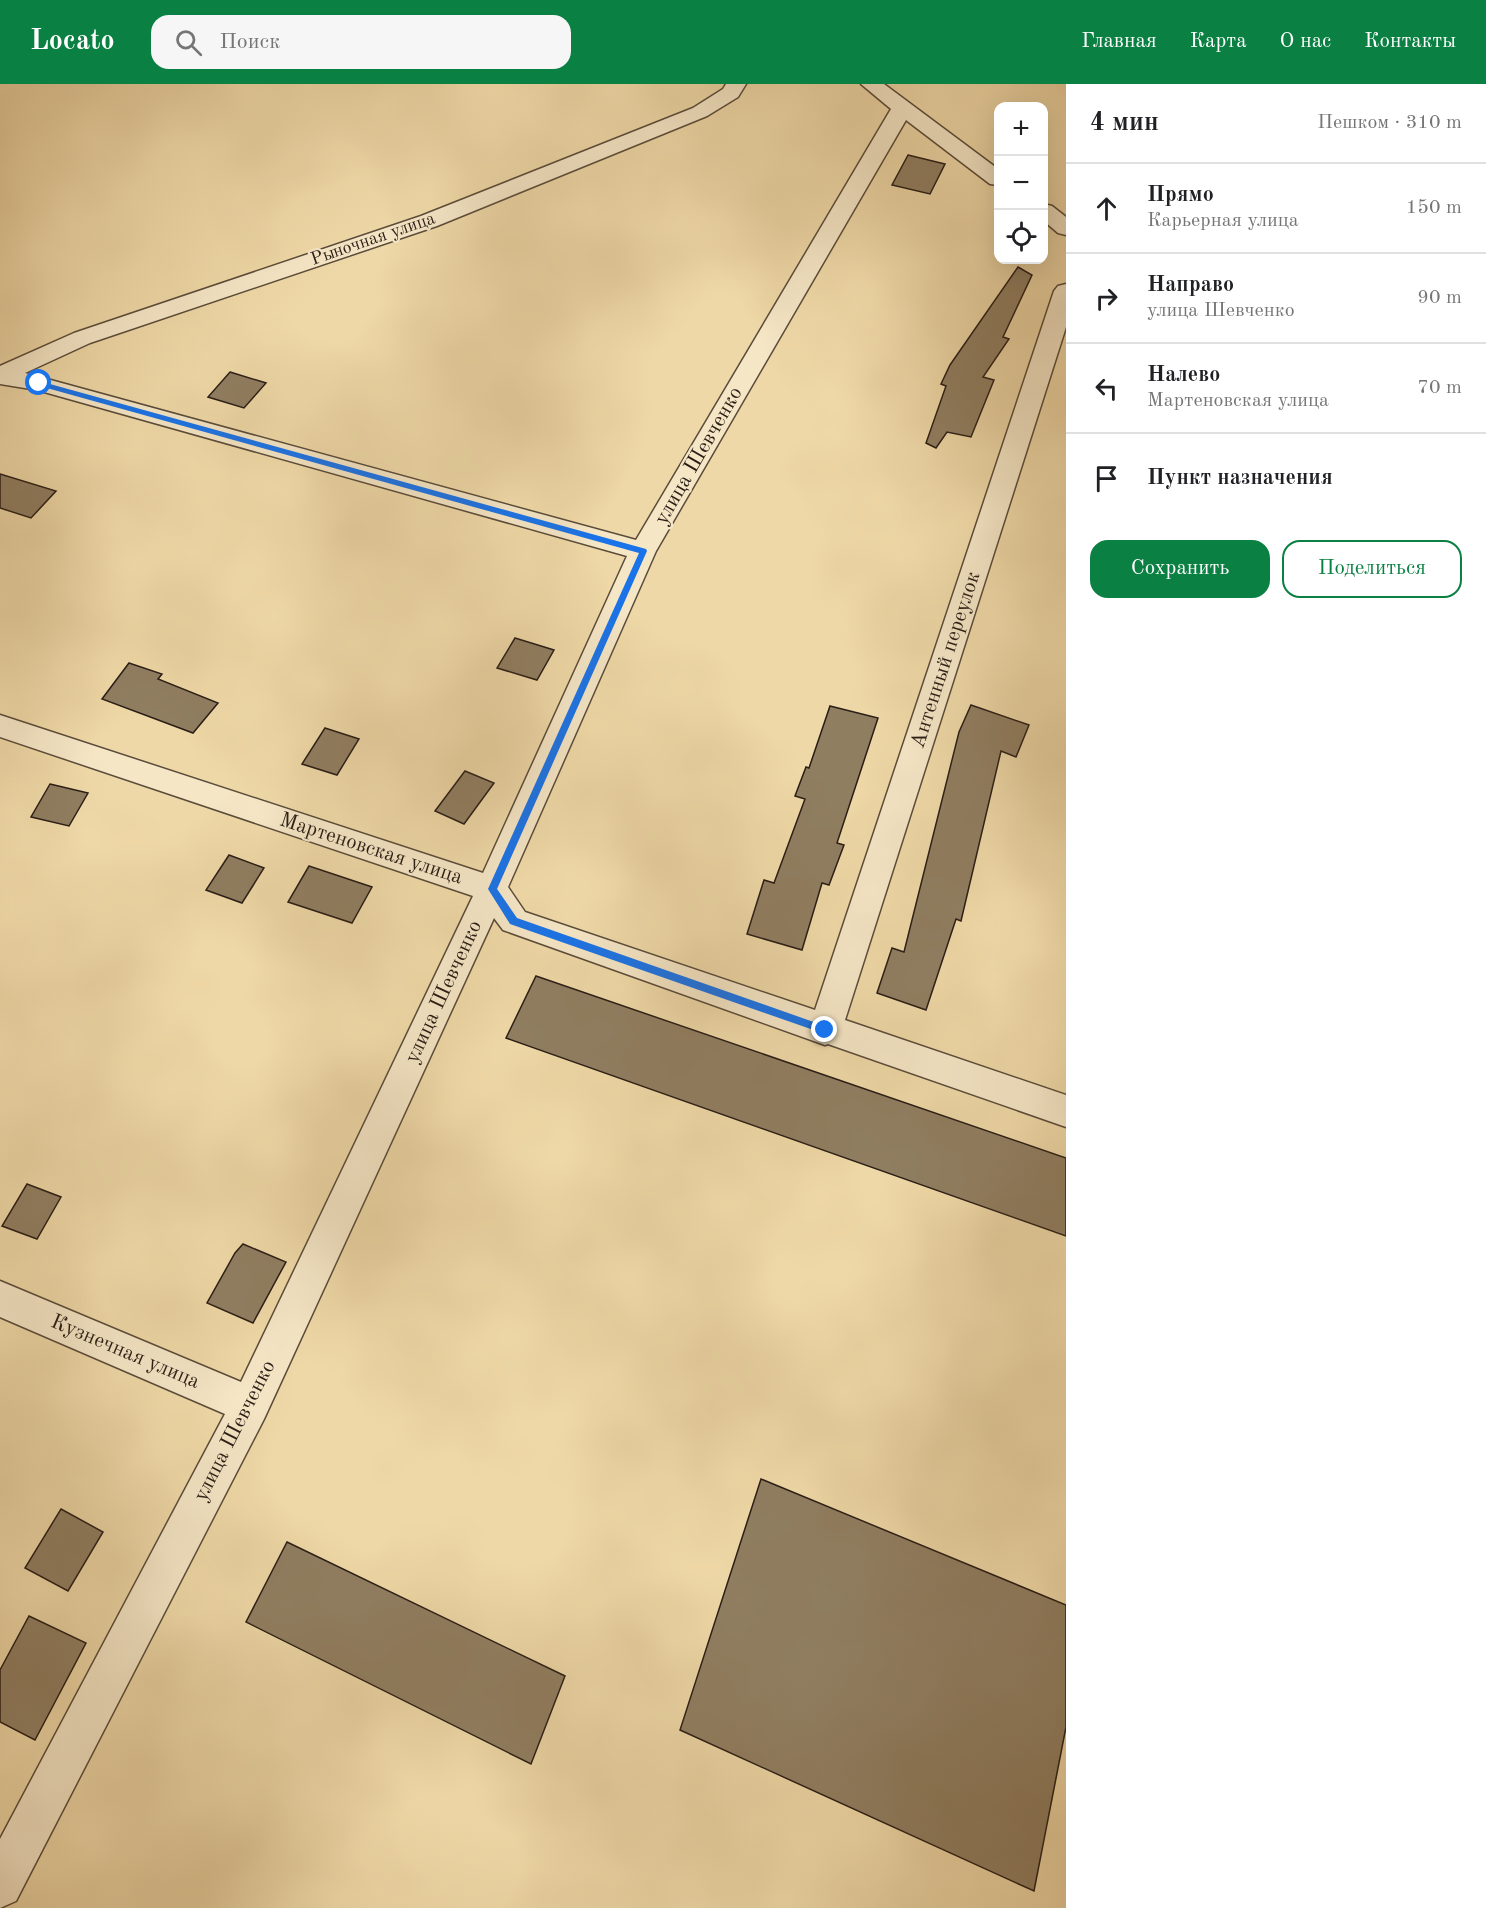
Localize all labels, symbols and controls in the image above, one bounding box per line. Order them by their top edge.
search box [151,15,571,69]
icon: search [172,26,205,59]
text: Locato [30,28,115,56]
text: Поиск [220,31,280,53]
text: Главная [1081,31,1157,52]
text: Карта [1190,31,1247,52]
text: О нас [1280,31,1331,52]
text: Контакты [1364,31,1456,52]
map controls [994,102,1048,264]
button: + [994,102,1048,156]
text: 4 мин [1090,110,1159,136]
text: Пешком · 310 m [1317,113,1462,133]
button: − [994,156,1048,210]
text: Прямо [1147,184,1214,206]
icon: ahead [1090,192,1123,225]
text: 150 m [1406,198,1462,218]
street label: Рыночная улица [309,209,438,269]
button: locate [994,210,1048,264]
text: Карьерная улица [1147,211,1299,231]
text: Направо [1147,274,1234,296]
icon: right [1090,282,1123,315]
text: 90 m [1417,288,1462,308]
text: улица Шевченко [1147,301,1295,321]
text: Налево [1147,364,1220,386]
route start [25,369,51,395]
icon: left [1090,372,1123,405]
text: 70 m [1417,378,1462,398]
street label: улица Шевченко [651,384,747,528]
text: Мартеновская улица [1147,391,1329,411]
icon: arrive [1090,462,1123,495]
text: Пункт назначения [1147,467,1333,489]
button: Сохранить [1090,540,1270,598]
button: Поделиться [1282,540,1462,598]
street label: Антенный переулок [908,569,985,751]
street label: Мартеновская улица [277,810,465,888]
street label: улица Шевченко [402,917,486,1067]
route end [811,1016,837,1042]
street label: Кузнечная улица [47,1311,203,1393]
street label: улица Шевченко [190,1357,280,1505]

